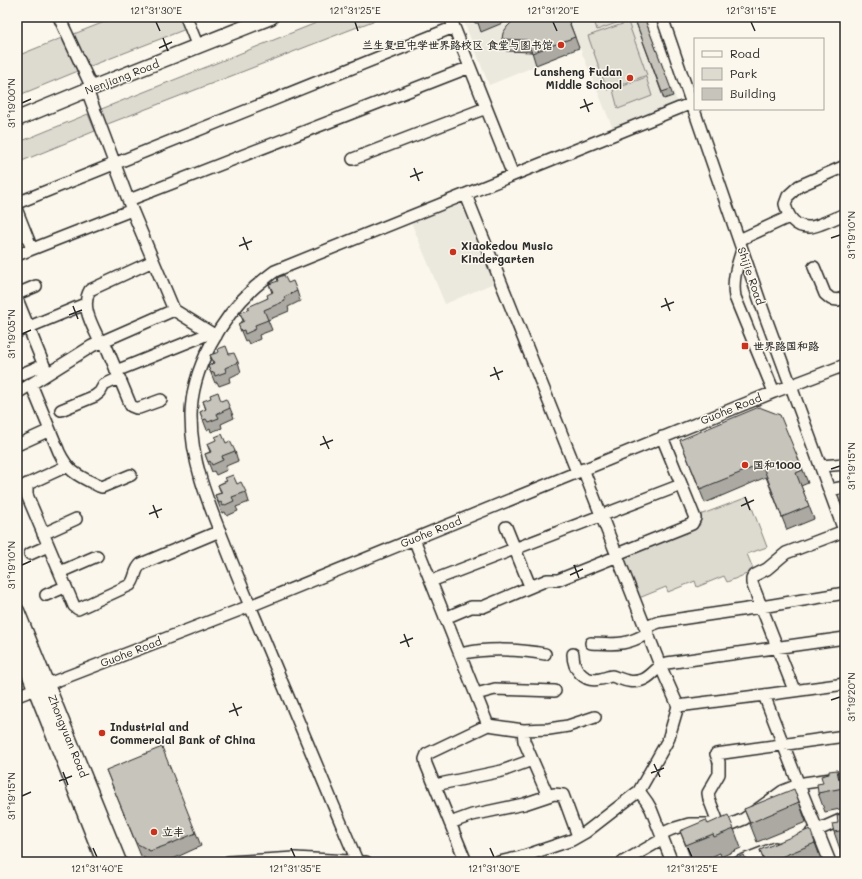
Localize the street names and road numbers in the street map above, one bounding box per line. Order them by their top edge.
street label: Nenjiang Road [83,55,161,98]
street label: Shijie Road [735,245,768,307]
street label: Guohe Road [698,389,764,428]
street label: Guohe Road [398,512,464,551]
street label: Guohe Road [98,633,164,670]
street label: Zhongyuan Road [45,692,92,780]

